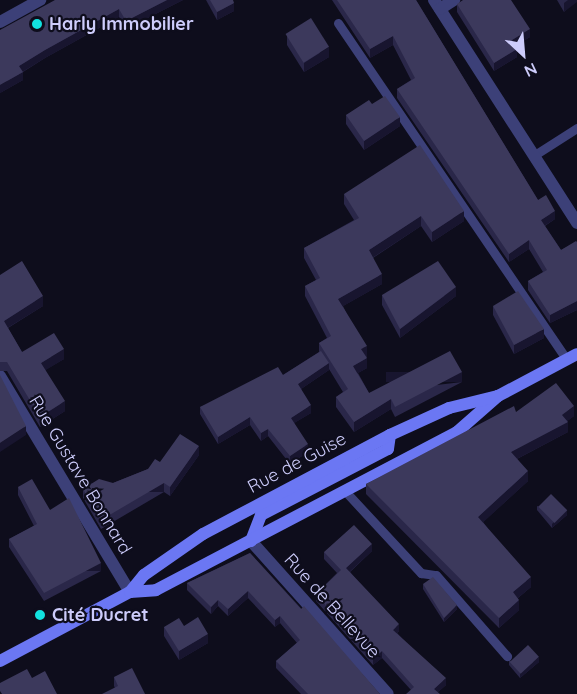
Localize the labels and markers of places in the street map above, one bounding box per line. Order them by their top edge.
place label: Harly Immobilier [49,13,194,35]
marker: Harly Immobilier [30,17,44,31]
place label: Cité Ducret [52,604,149,626]
marker: Cité Ducret [33,608,47,622]

